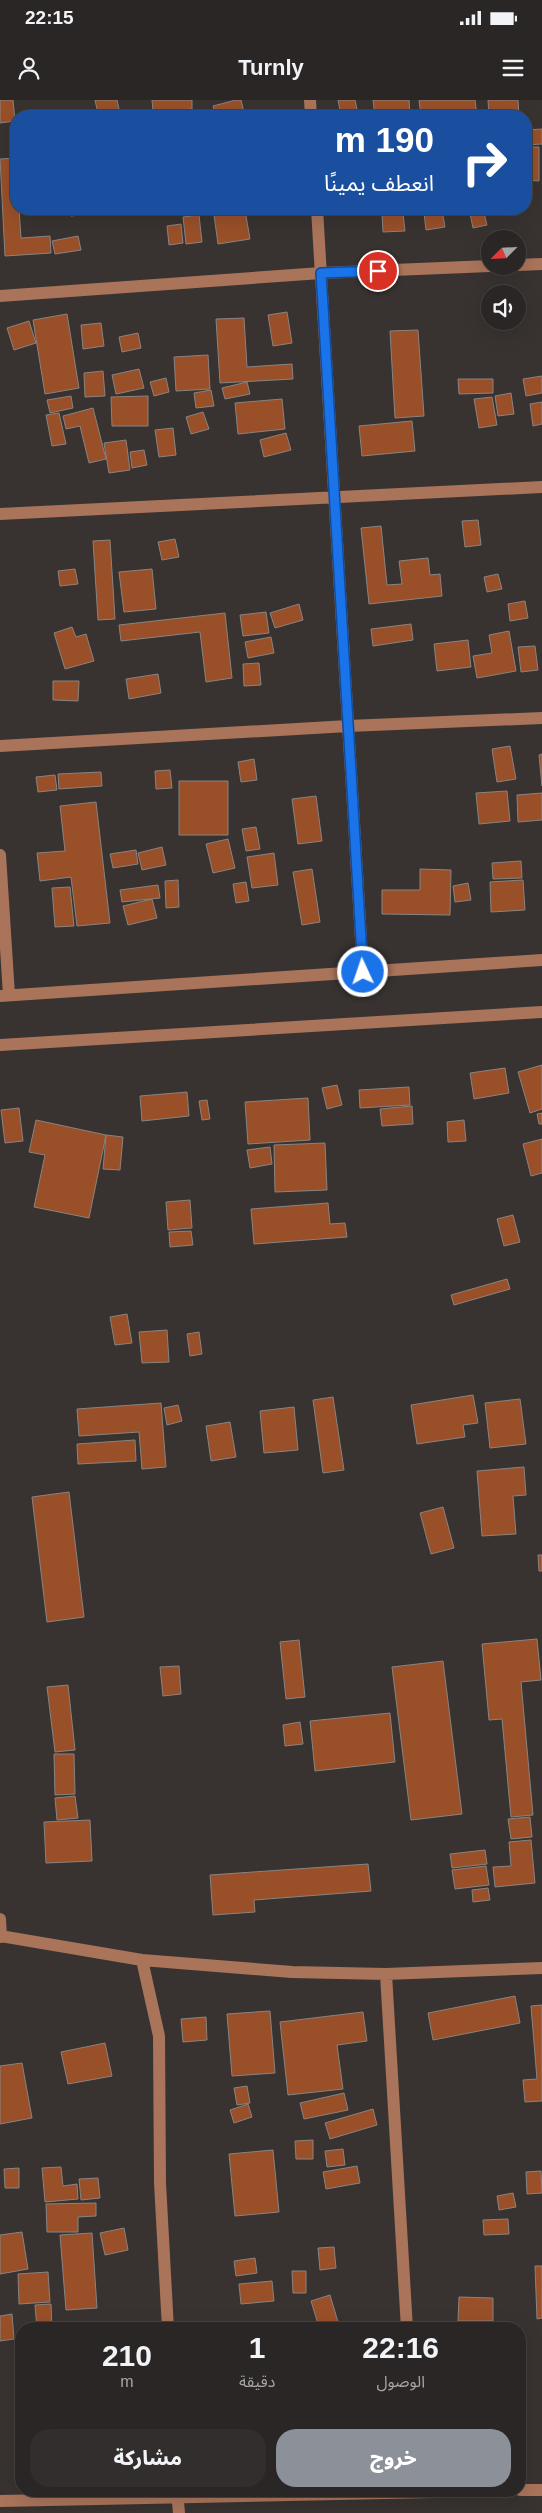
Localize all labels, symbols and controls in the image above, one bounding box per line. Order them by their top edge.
text: 22:15 [25,7,74,28]
icon: person [15,54,43,82]
icon: menu [499,54,527,82]
text: Turnly [238,55,304,80]
text: 190 m [335,120,434,159]
icon: right [452,130,517,195]
text: انعطف يمينًا [324,171,434,196]
north arrow [481,230,526,275]
map controls [481,230,526,330]
pin [357,250,399,292]
icon: arrive [364,257,392,285]
button: sound [481,285,526,330]
position arrow [336,945,388,997]
text: 1 [249,2331,266,2364]
text: 22:16 [362,2331,439,2364]
text: 210 [102,2339,152,2372]
text: m [120,2373,134,2390]
text: دقيقة [239,2373,275,2390]
text: الوصول [376,2373,425,2390]
button: مشاركة [30,2429,266,2487]
button: خروج [276,2429,511,2487]

